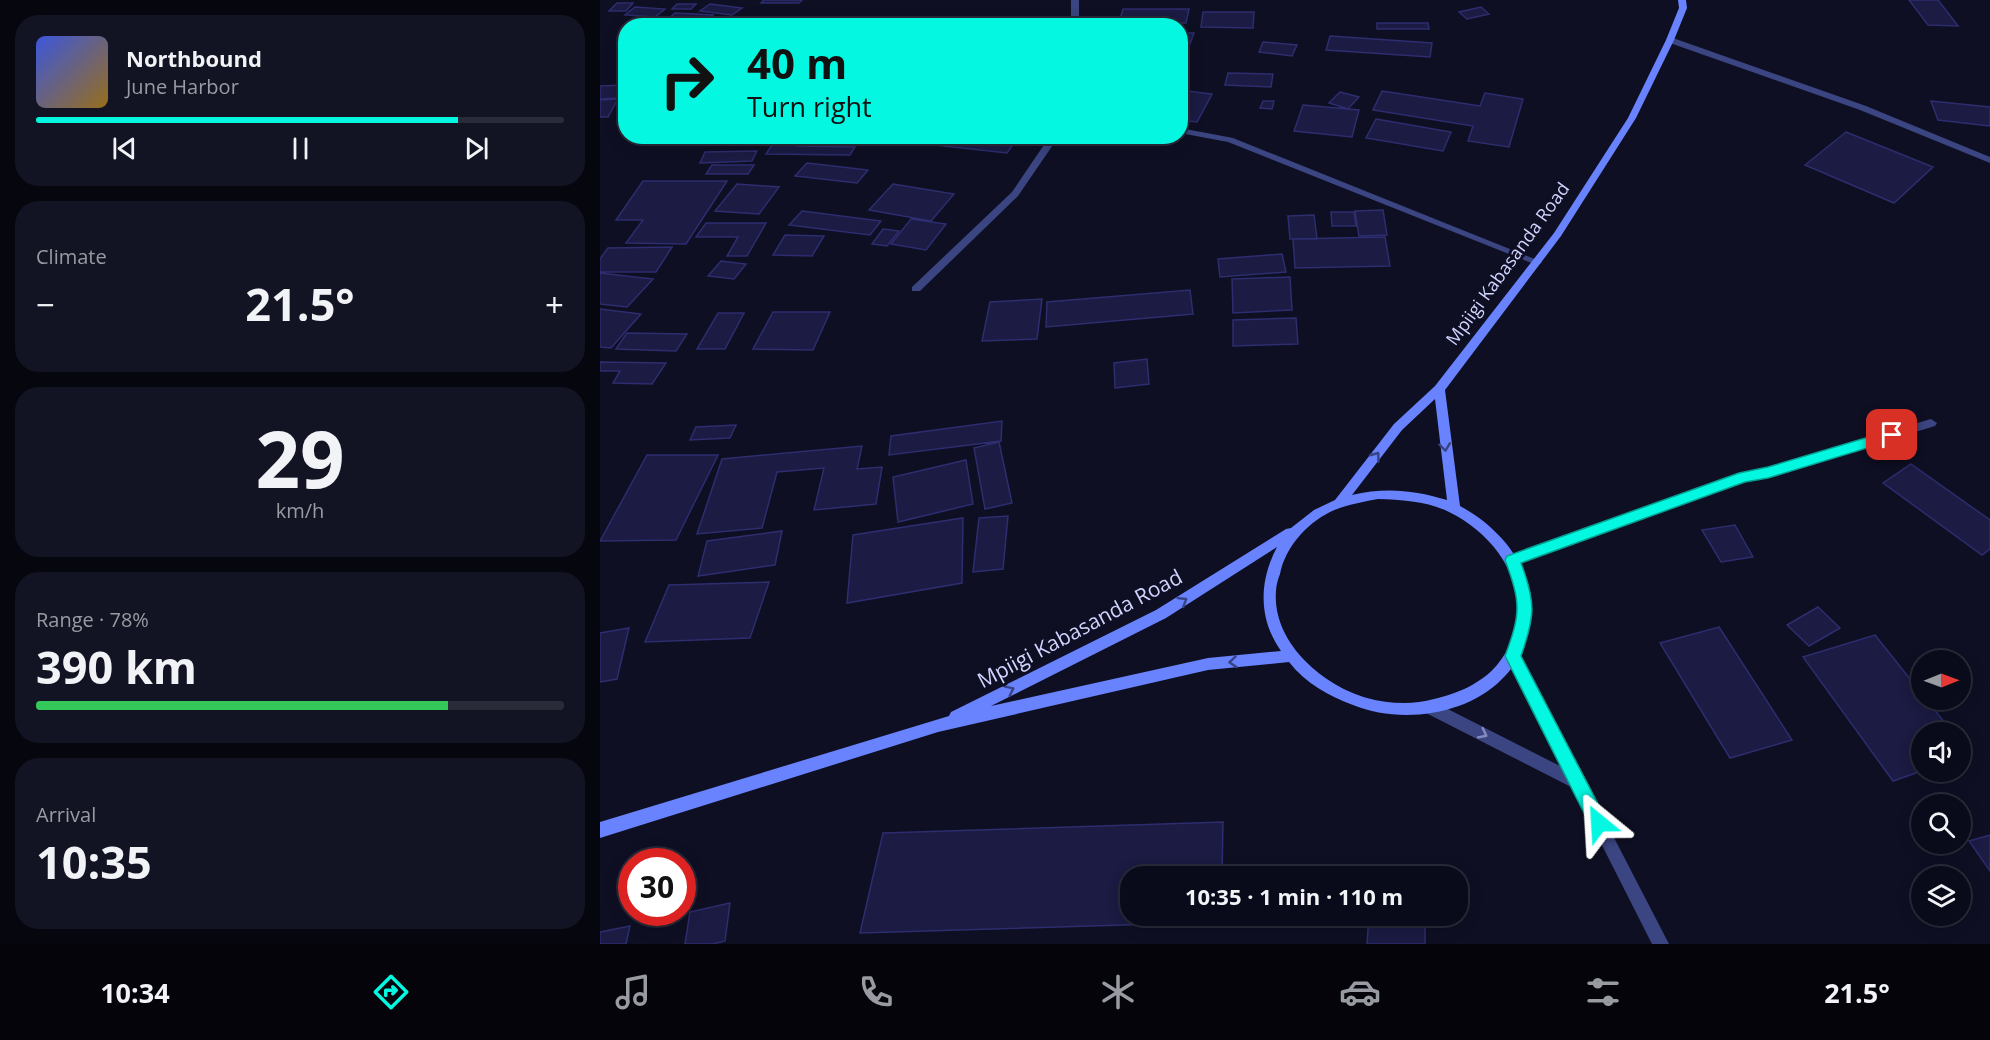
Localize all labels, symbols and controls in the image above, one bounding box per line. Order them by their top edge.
text: 40 m [747,34,847,91]
icon: right [648,42,726,120]
text: Northbound [126,43,262,73]
text: June Harbor [126,73,239,100]
text: Turn right [747,88,872,125]
icon: previous [108,132,141,165]
icon: pause [284,132,317,165]
icon: next [460,132,493,165]
street label: Mpiigi Kabasanda Road [1440,177,1574,350]
text: Climate [36,243,107,270]
text: 21.5° [245,273,355,334]
text: − [36,282,55,327]
text: + [545,282,564,327]
text: 29 [255,405,345,511]
pin [1866,409,1917,460]
icon: arrive [1875,418,1908,451]
one-way arrow [1438,442,1451,452]
one-way arrow [1369,452,1380,463]
text: km/h [276,497,324,524]
street label: Mpiigi Kabasanda Road [972,562,1187,694]
one-way arrow [1177,596,1187,608]
text: Range · 78% [36,606,149,633]
text: 390 km [36,636,197,697]
north arrow [1911,650,1971,710]
map controls [1911,650,1971,926]
one-way arrow [1228,655,1237,668]
one-way arrow [1003,686,1014,697]
button: sound [1911,722,1971,782]
one-way arrow [1477,727,1488,739]
position arrow [1567,791,1631,855]
button: search [1911,794,1971,854]
text: Arrival [36,801,96,828]
text: 10:35 [36,831,152,892]
speed limit sign: 30 [618,848,696,926]
button: layers [1911,866,1971,926]
text: 10:35 · 1 min · 110 m [1185,881,1403,911]
icon: directions [370,971,412,1013]
icon: music [612,971,654,1013]
icon: phone [855,971,897,1013]
icon: climate [1097,971,1139,1013]
icon: car [1339,971,1381,1013]
icon: filters [1582,971,1624,1013]
text: 10:34 [100,974,170,1011]
text: 21.5° [1824,974,1890,1011]

